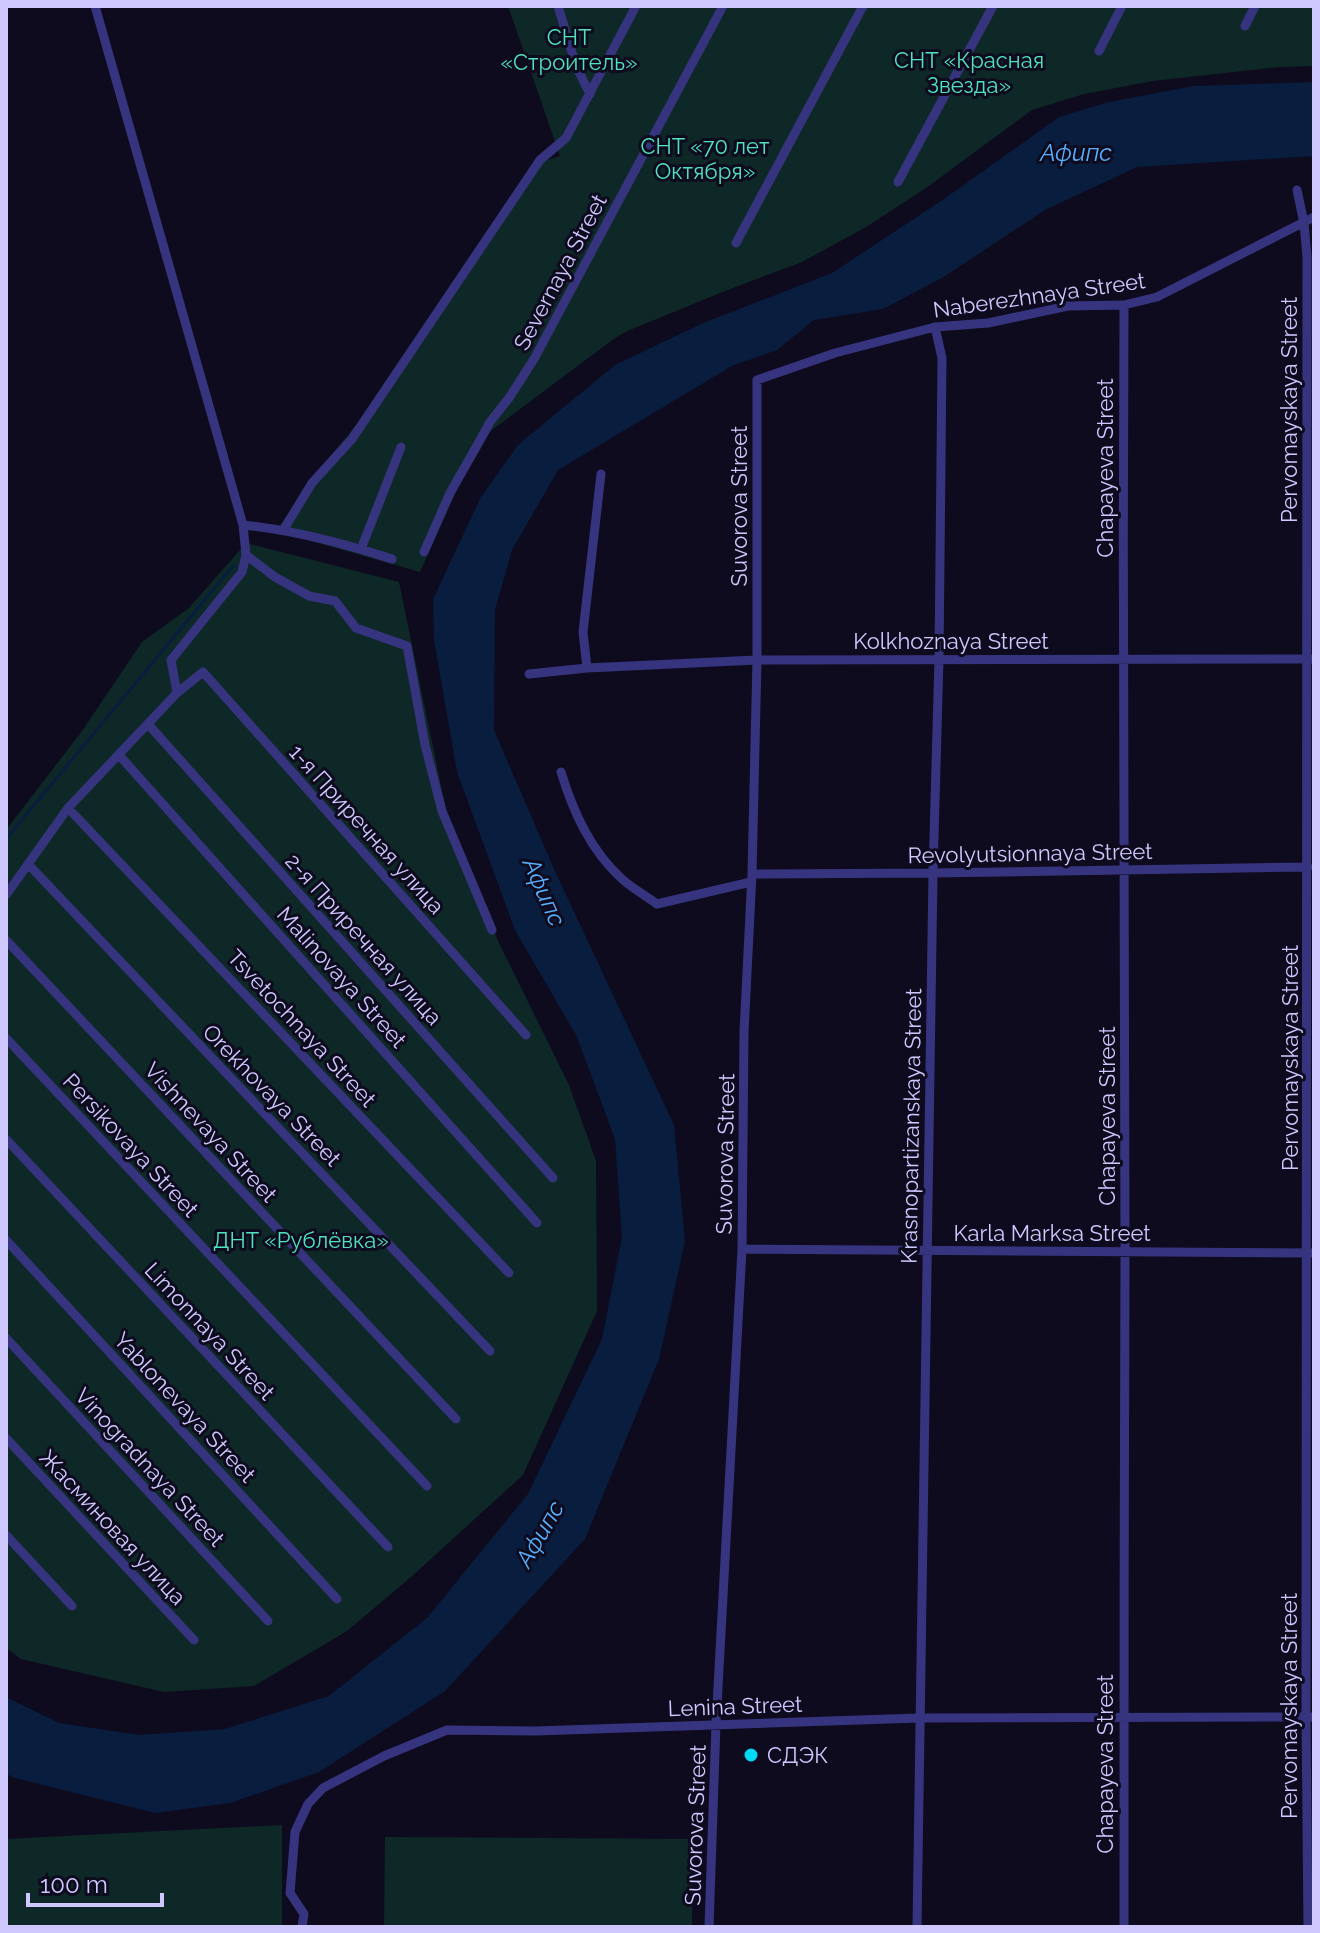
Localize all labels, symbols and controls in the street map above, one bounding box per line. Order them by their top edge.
park label: СНТ «Строитель» [500,24,638,75]
park label: СНТ «Красная Звезда» [894,47,1044,98]
park label: СНТ «70 лет Октября» [641,133,770,184]
water label: Афипс [1038,138,1112,167]
street label: Severnaya Street [508,189,612,354]
street label: Naberezhnaya Street [931,267,1147,323]
street label: Pervomayskaya Street [1276,296,1302,523]
street label: Chapayeva Street [1092,378,1118,558]
street label: Suvorova Street [726,425,752,586]
street label: Kolkhoznaya Street [853,628,1049,654]
street label: 1-я Приречная улица [284,739,450,919]
street label: Revolyutsionnaya Street [907,838,1153,868]
street label: 2-я Приречная улица [280,848,448,1030]
water label: Афипс [516,851,572,931]
street label: Malinovaya Street [272,901,413,1053]
street label: Tsvetochnaya Street [222,944,382,1112]
street label: Pervomayskaya Street [1277,944,1303,1171]
street label: Krasnopartizanskaya Street [896,987,926,1264]
street label: Orekhovaya Street [198,1019,347,1172]
street label: Chapayeva Street [1094,1026,1120,1206]
street label: Vishnevaya Street [139,1057,283,1208]
street label: Persikovaya Street [58,1068,205,1223]
street label: Suvorova Street [711,1073,739,1235]
street label: Karla Marksa Street [953,1220,1151,1246]
park label: ДНТ «Рублёвка» [213,1227,389,1253]
street label: Limonnaya Street [140,1257,281,1406]
street label: Yablonevaya Street [109,1327,262,1488]
street label: Vinogradnaya Street [70,1382,231,1552]
street label: Жасминовая улица [34,1444,192,1610]
water label: Афипс [508,1495,570,1574]
street label: Pervomayskaya Street [1276,1592,1302,1819]
street label: Chapayeva Street [1092,1674,1118,1854]
street label: Lenina Street [667,1691,803,1721]
place label: СДЭК [767,1742,828,1768]
street label: Suvorova Street [679,1744,711,1906]
marker: СДЭК [742,1746,760,1764]
scale bar [28,1857,162,1907]
text: 100 m [40,1870,108,1899]

